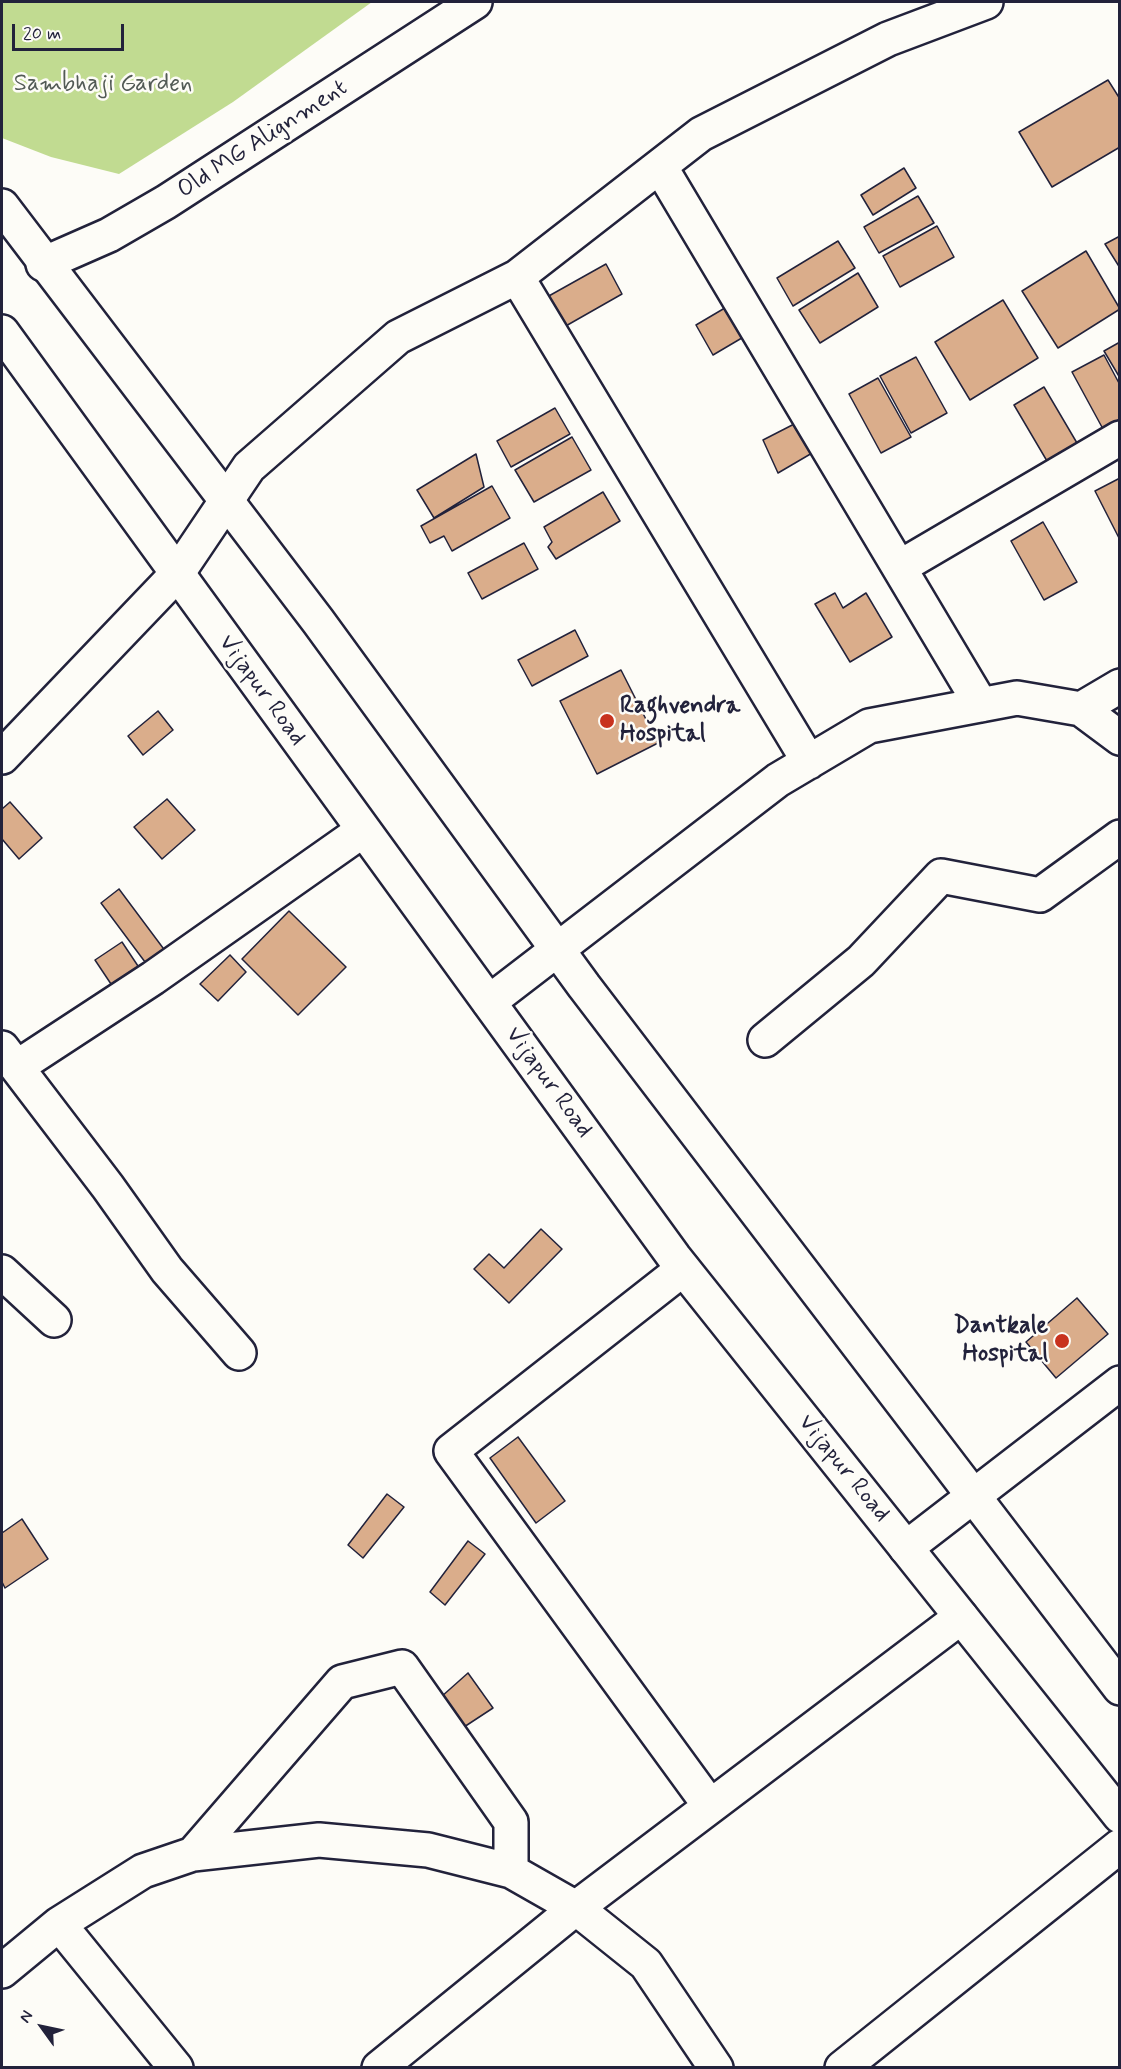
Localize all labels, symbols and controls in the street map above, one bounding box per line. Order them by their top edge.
scale bar [15,12,128,50]
text: 20 m [23,22,61,46]
park label: Sambhaji Garden [14,71,192,99]
street label: Old MG Alignment [173,74,353,206]
street label: Vijapur Road [211,630,311,752]
place label: Raghvendra Hospital [620,693,740,749]
marker: Raghvendra Hospital [598,712,616,730]
street label: Vijapur Road [498,1022,598,1144]
place label: Dantkale Hospital [954,1313,1048,1369]
marker: Dantkale Hospital [1053,1332,1071,1350]
street label: Vijapur Road [791,1409,895,1529]
north arrow [12,1997,72,2057]
text: N [15,2007,38,2027]

